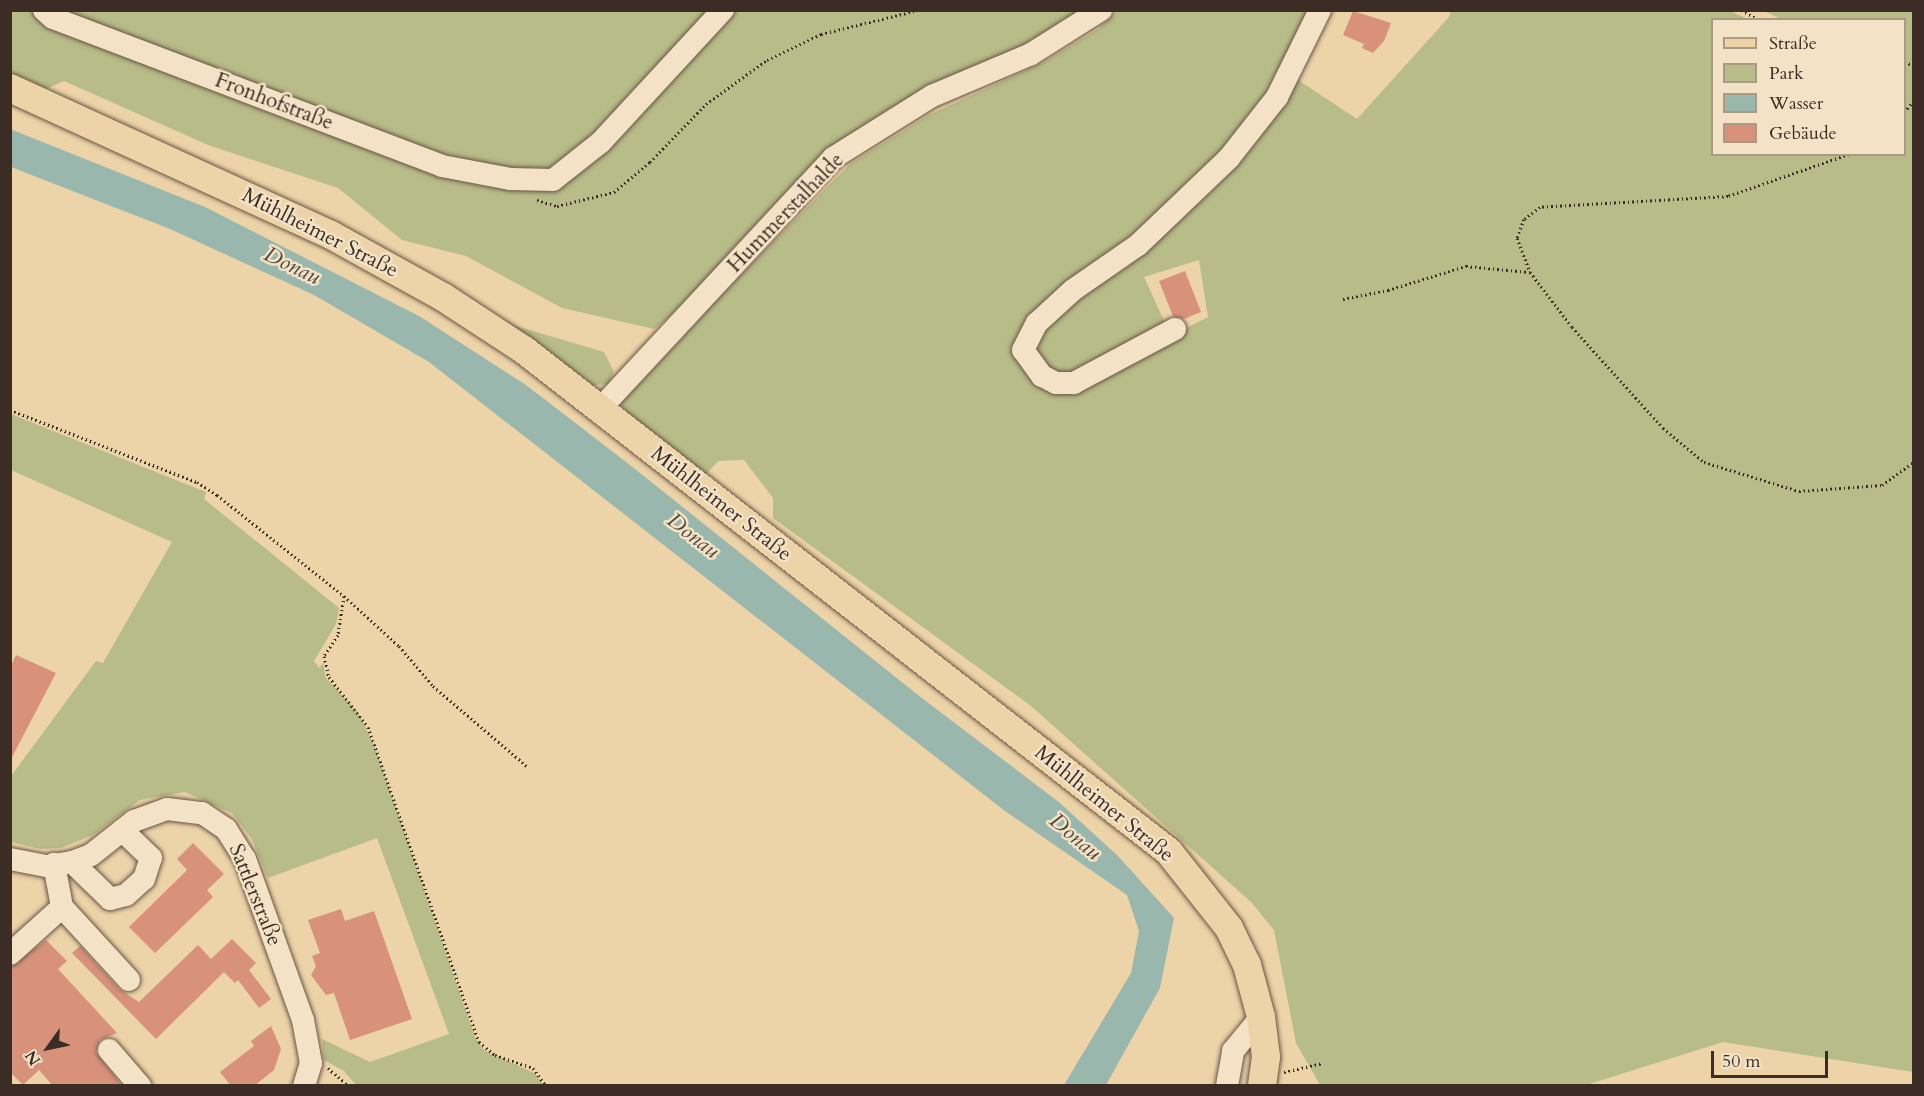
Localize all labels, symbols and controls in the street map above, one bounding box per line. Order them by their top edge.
legend [1711,18,1906,156]
text: Straße [1769,31,1817,56]
text: Park [1769,61,1804,86]
street label: Fronhofstraße [211,68,337,136]
text: Wasser [1769,91,1823,116]
text: Gebäude [1769,121,1837,146]
street label: Hummerstalhalde [723,148,849,278]
street label: Mühlheimer Straße [238,183,402,283]
water label: Donau [259,241,325,291]
street label: Mühlheimer Straße [646,441,796,567]
water label: Donau [661,507,725,565]
street label: Mühlheimer Straße [1029,740,1179,868]
water label: Donau [1044,808,1106,866]
street label: Sattlerstraße [223,840,287,950]
north arrow [18,1018,78,1078]
scale bar [1714,1039,1831,1077]
text: N [20,1046,46,1070]
text: 50 m [1722,1049,1761,1074]

